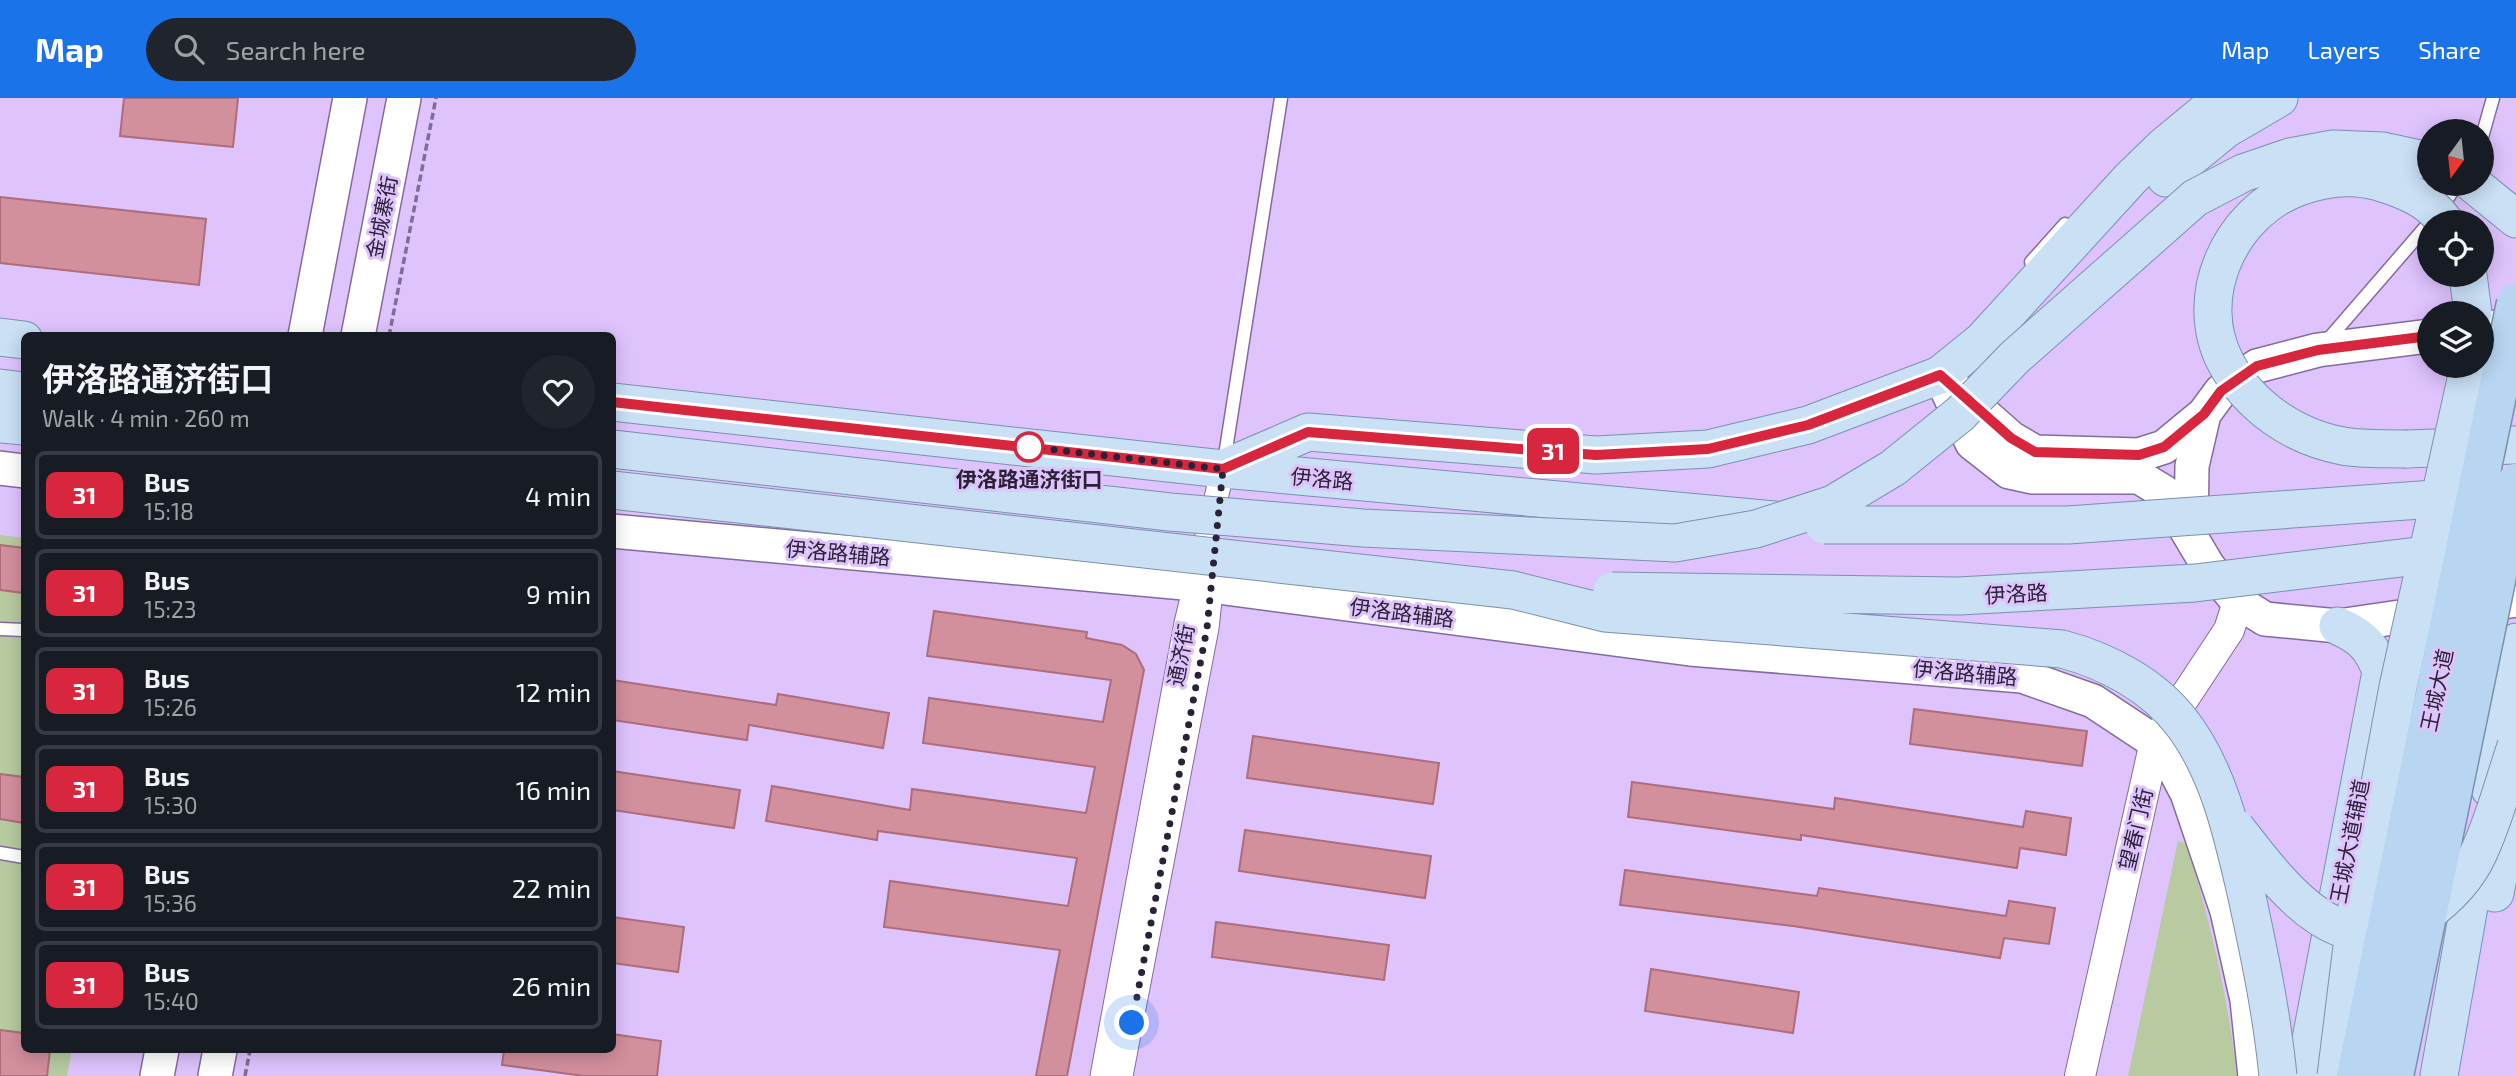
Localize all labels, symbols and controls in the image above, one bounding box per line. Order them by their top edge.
search box [146,18,636,81]
text: Map [35,29,104,69]
icon: search [170,30,208,68]
text: Search here [226,34,365,65]
text: Map [2221,35,2269,64]
text: Layers [2307,35,2380,64]
text: Share [2418,35,2481,64]
north arrow [2417,119,2494,196]
map controls [2417,119,2494,378]
street label: 金城寨街 [361,173,401,261]
button: locate [2417,210,2494,287]
button: layers [2417,301,2494,378]
button: heart [521,355,595,429]
text: 伊洛路通济街口 [42,358,273,398]
text: Walk · 4 min · 260 m [42,404,250,432]
line badge: 31 [1522,428,1584,474]
marker: 伊洛路通济街口 [1014,432,1044,462]
text: 31 [1541,436,1565,465]
street label: 伊洛路 [1290,463,1354,493]
text: Bus [144,466,190,497]
place label: 伊洛路通济街口 [956,466,1103,491]
text: 31 [73,480,96,509]
text: 4 min [525,480,591,511]
text: 15:18 [144,497,194,525]
street label: 伊洛路辅路 [785,535,891,569]
text: Bus [144,564,190,595]
text: 31 [73,578,96,607]
text: 9 min [526,578,591,609]
street label: 伊洛路 [1984,579,2048,607]
street label: 伊洛路辅路 [1348,593,1456,631]
text: 15:23 [144,595,197,623]
street label: 通济街 [1162,622,1198,688]
street label: 王城大道 [2415,646,2457,734]
street label: 伊洛路辅路 [1912,655,2018,689]
text: Bus [144,662,190,693]
text: 31 [73,676,96,705]
text: 12 min [516,676,591,707]
text: 15:26 [144,693,197,721]
text: Bus [144,760,190,791]
text: 31 [73,774,96,803]
text: 16 min [516,774,591,805]
street label: 王城大道辅道 [2325,777,2373,905]
street label: 望春门街 [2113,785,2157,873]
text: 15:30 [144,791,198,819]
text: Bus [144,858,190,889]
text: 31 [73,872,96,901]
text: 22 min [512,872,591,903]
text: 15:36 [144,889,197,917]
text: Bus [144,956,190,987]
text: 31 [73,970,96,999]
text: 26 min [511,970,591,1001]
text: 15:40 [144,987,199,1015]
your location [1114,1005,1149,1040]

